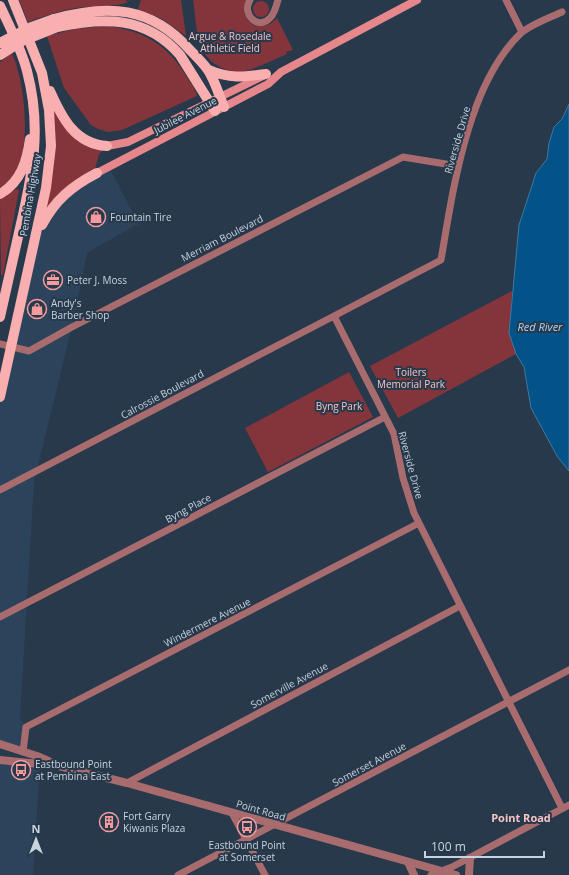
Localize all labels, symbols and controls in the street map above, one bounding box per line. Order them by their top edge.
park label: Argue & Rosedale Athletic Field [189,29,272,55]
street label: Jubilee Avenue [150,93,219,137]
street label: Riverside Drive [441,104,473,175]
street label: Pembina Highway [16,152,44,237]
shop icon: Fountain Tire [85,206,107,228]
place label: Fountain Tire [110,210,172,224]
street label: Merriam Boulevard [179,211,265,265]
office icon: Peter J. Moss [42,269,64,291]
place label: Peter J. Moss [67,273,127,287]
place label: Andy's Barber Shop [51,296,109,322]
shop icon: Andy's Barber Shop [26,298,48,320]
water label: Red River [518,319,563,334]
park label: Toilers Memorial Park [377,365,446,391]
street label: Calrossie Boulevard [118,366,206,422]
park label: Byng Park [316,399,363,413]
street label: Riverside Drive [395,430,427,501]
street label: Byng Place [163,490,214,526]
street label: Windermere Avenue [161,594,253,650]
street label: Somerville Avenue [248,658,331,711]
street label: Somerset Avenue [330,738,409,789]
place label: Eastbound Point at Pembina East [35,757,112,783]
bus stop icon: Eastbound Point at Pembina East [10,759,32,781]
street label: Point Road [235,796,287,824]
place label: Fort Garry Kiwanis Plaza [123,809,185,835]
district label: Point Road [491,810,551,825]
building icon: Fort Garry Kiwanis Plaza [98,811,120,833]
bus stop icon: Eastbound Point at Somerset [236,816,258,838]
north arrow [16,819,56,859]
text: N [32,821,40,836]
scale bar [425,833,544,859]
place label: Eastbound Point at Somerset [209,838,286,864]
text: 100 m [431,838,466,855]

